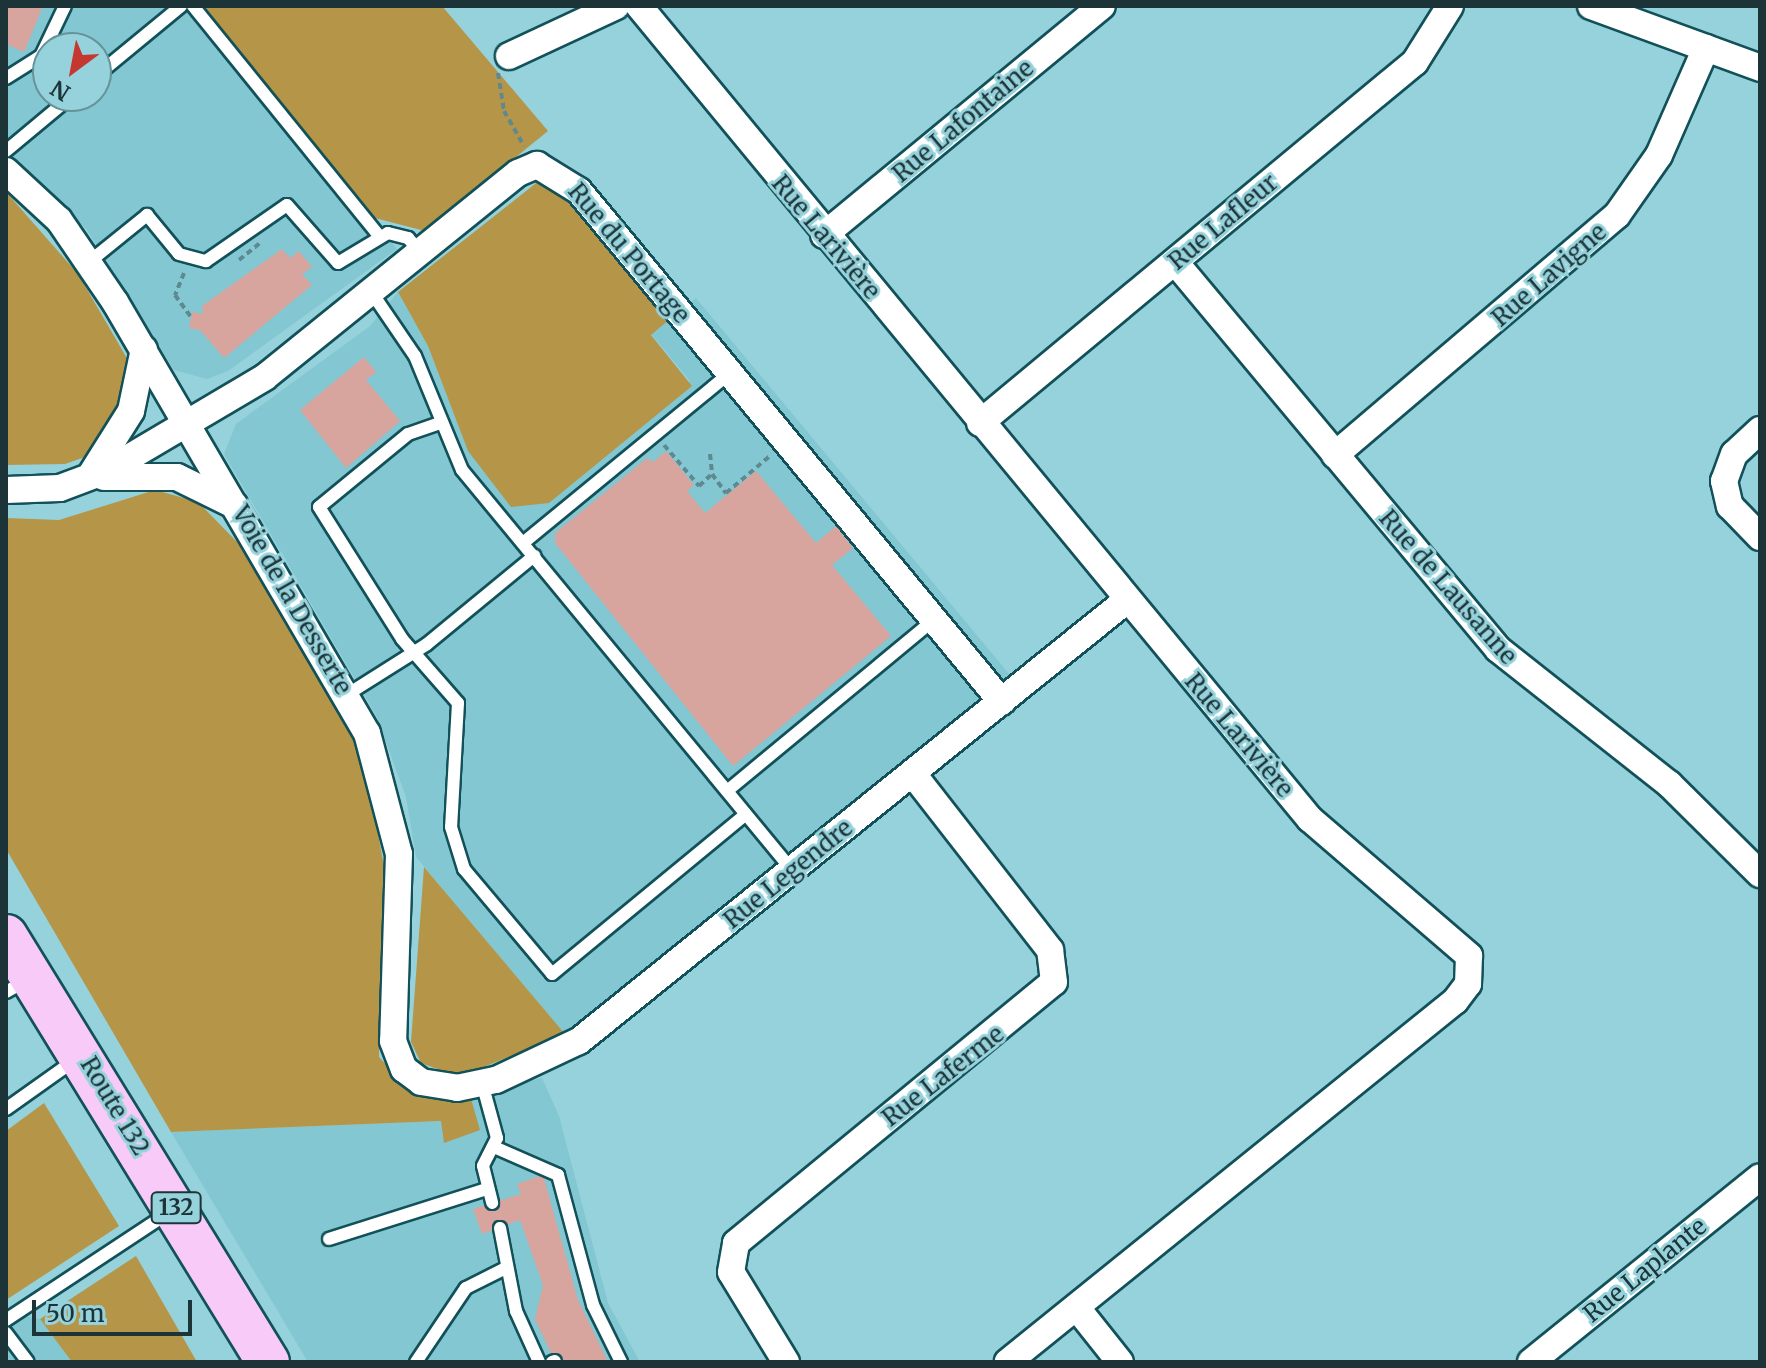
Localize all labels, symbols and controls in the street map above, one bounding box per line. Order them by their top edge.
north arrow [32,32,112,112]
street label: Rue Lafontaine [887,54,1039,188]
text: N [46,74,75,107]
street label: Rue Lafleur [1163,168,1283,276]
street label: Rue Larivière [766,169,886,305]
street label: Rue du Portage [562,177,696,329]
street label: Rue Lavigne [1486,217,1612,333]
street label: Voie de la Desserte [226,501,358,699]
street label: Rue de Lausanne [1373,504,1523,670]
street label: Rue Larivière [1179,667,1299,803]
street label: Rue Legendre [718,813,858,935]
street label: Rue Laferme [876,1020,1010,1132]
street label: Route 132 [74,1052,156,1160]
road number: 132 [150,1190,202,1226]
street label: Rue Laplante [1578,1212,1712,1328]
scale bar [36,1284,196,1334]
text: 50 m [46,1298,105,1329]

